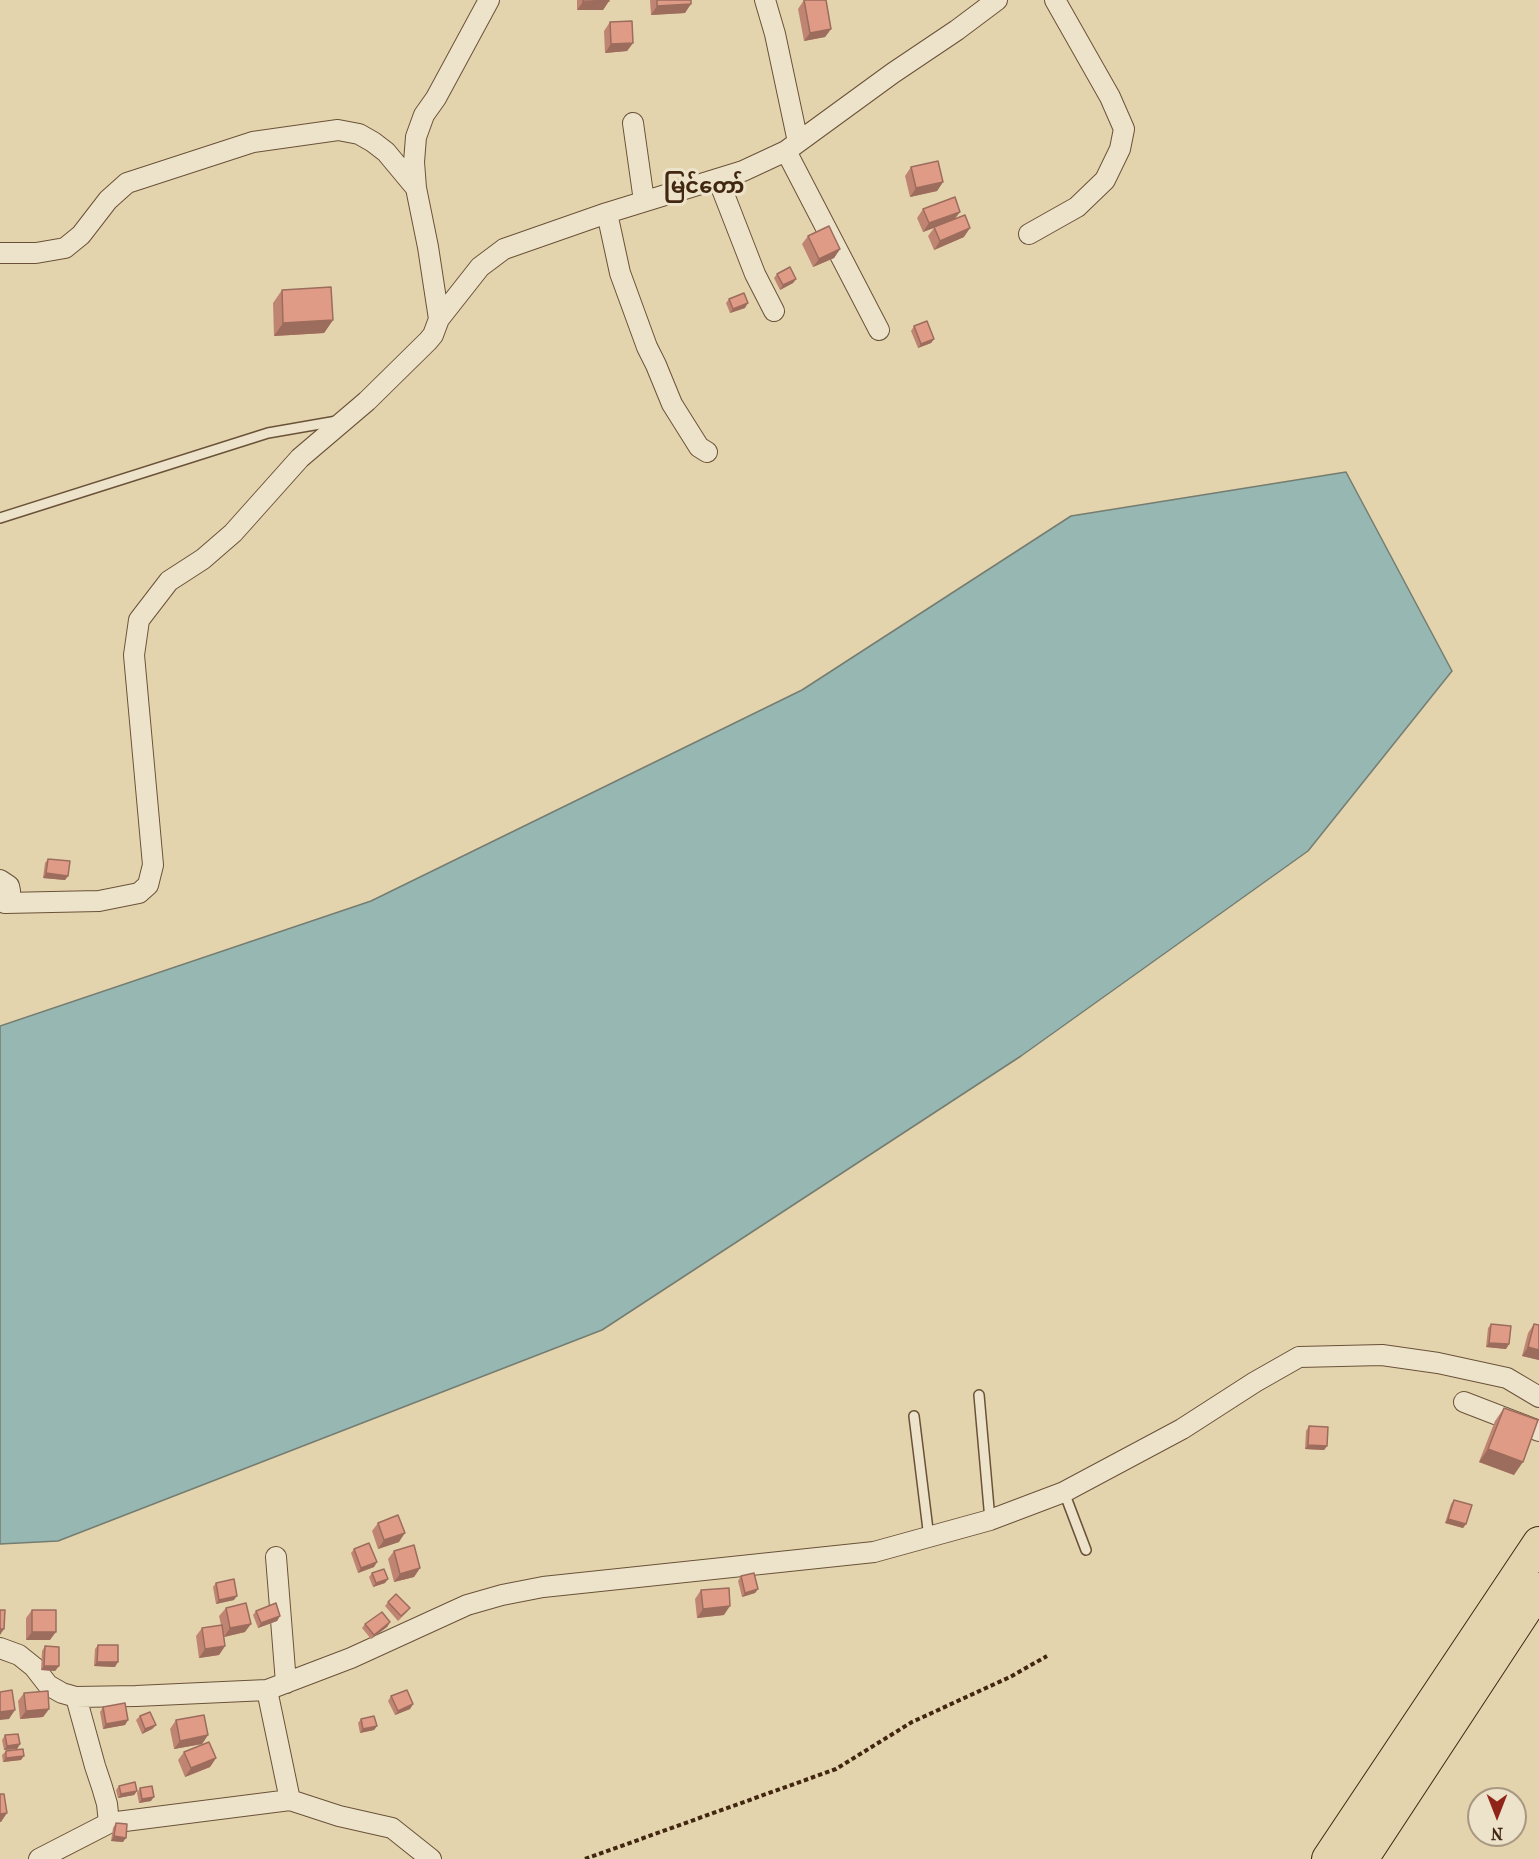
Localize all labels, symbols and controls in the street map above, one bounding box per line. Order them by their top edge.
district label: မြင်တော် [664,175,744,201]
north arrow [1467,1787,1527,1847]
text: N [1491,1824,1503,1843]

